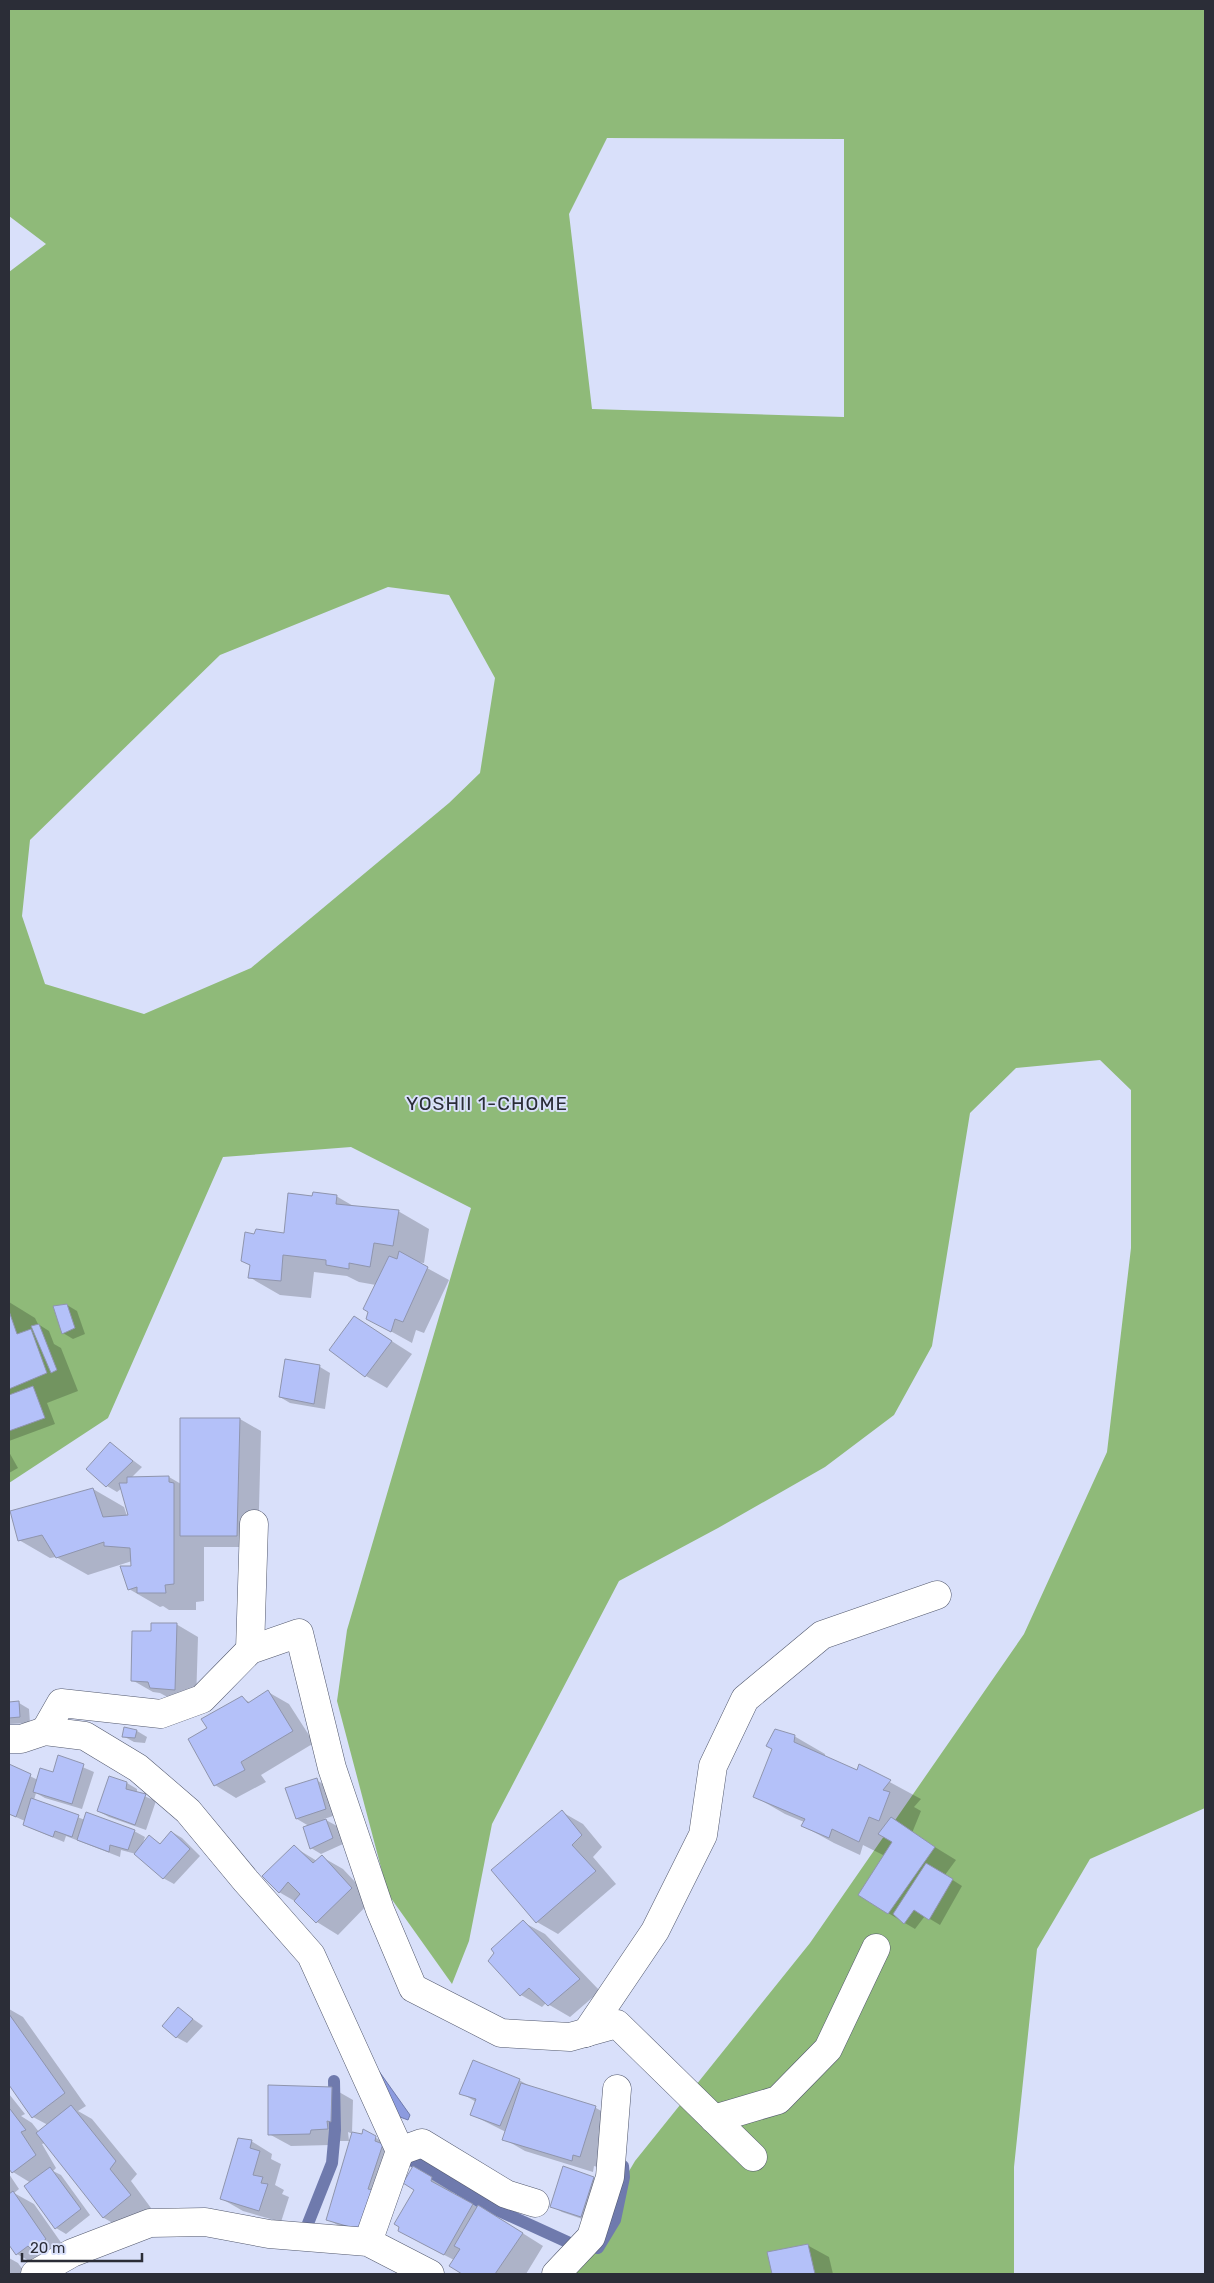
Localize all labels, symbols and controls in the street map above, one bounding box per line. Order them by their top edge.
district label: YOSHII 1-CHOME [406,1092,568,1115]
scale bar [22,2230,142,2262]
text: 20 m [30,2239,65,2257]

